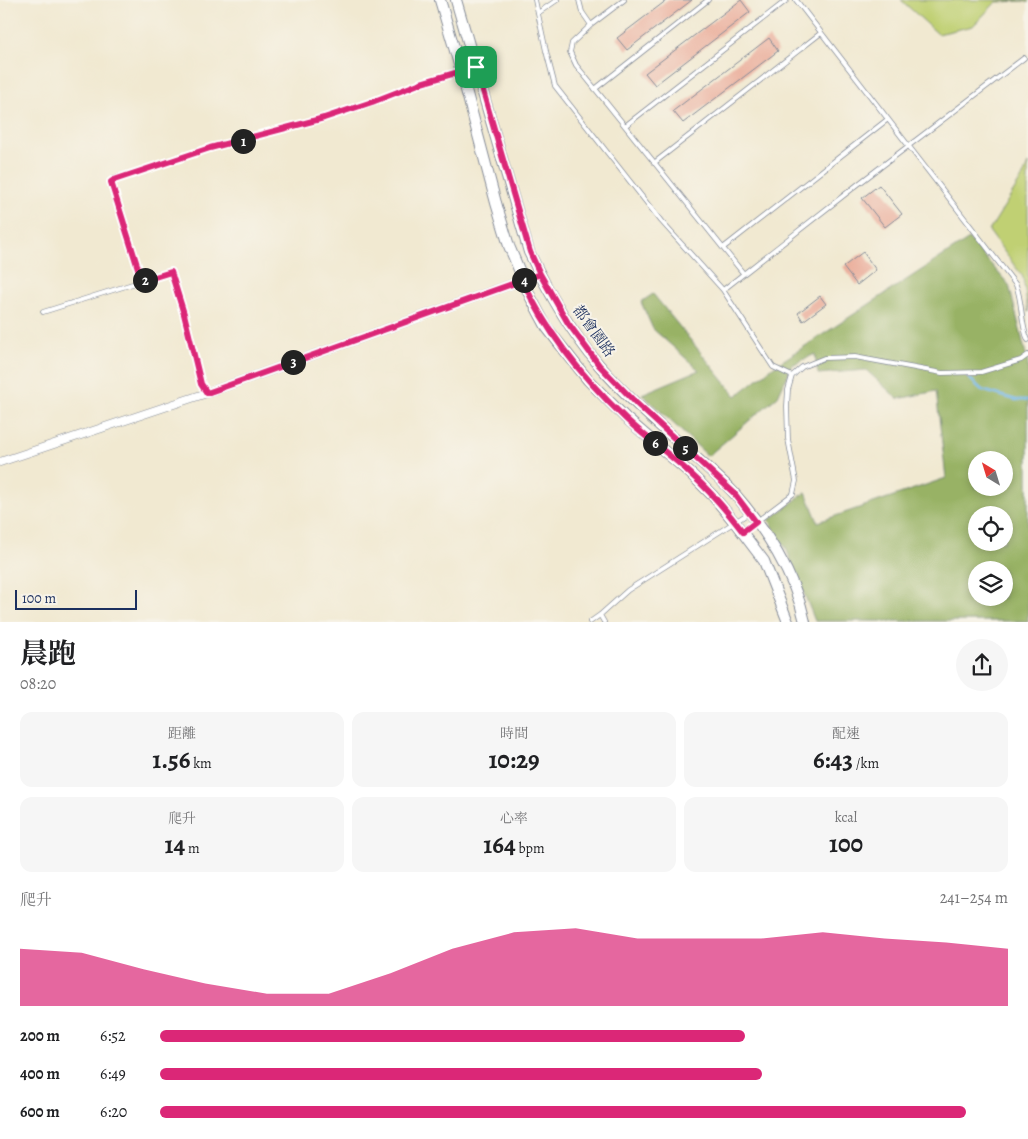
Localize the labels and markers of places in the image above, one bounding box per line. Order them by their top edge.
pin [455,46,497,88]
pin: 1 [230,128,256,154]
pin: 2 [132,268,158,292]
pin: 4 [512,268,536,292]
pin: 3 [280,350,306,374]
pin: 6 [642,430,668,456]
pin: 5 [672,436,698,460]

